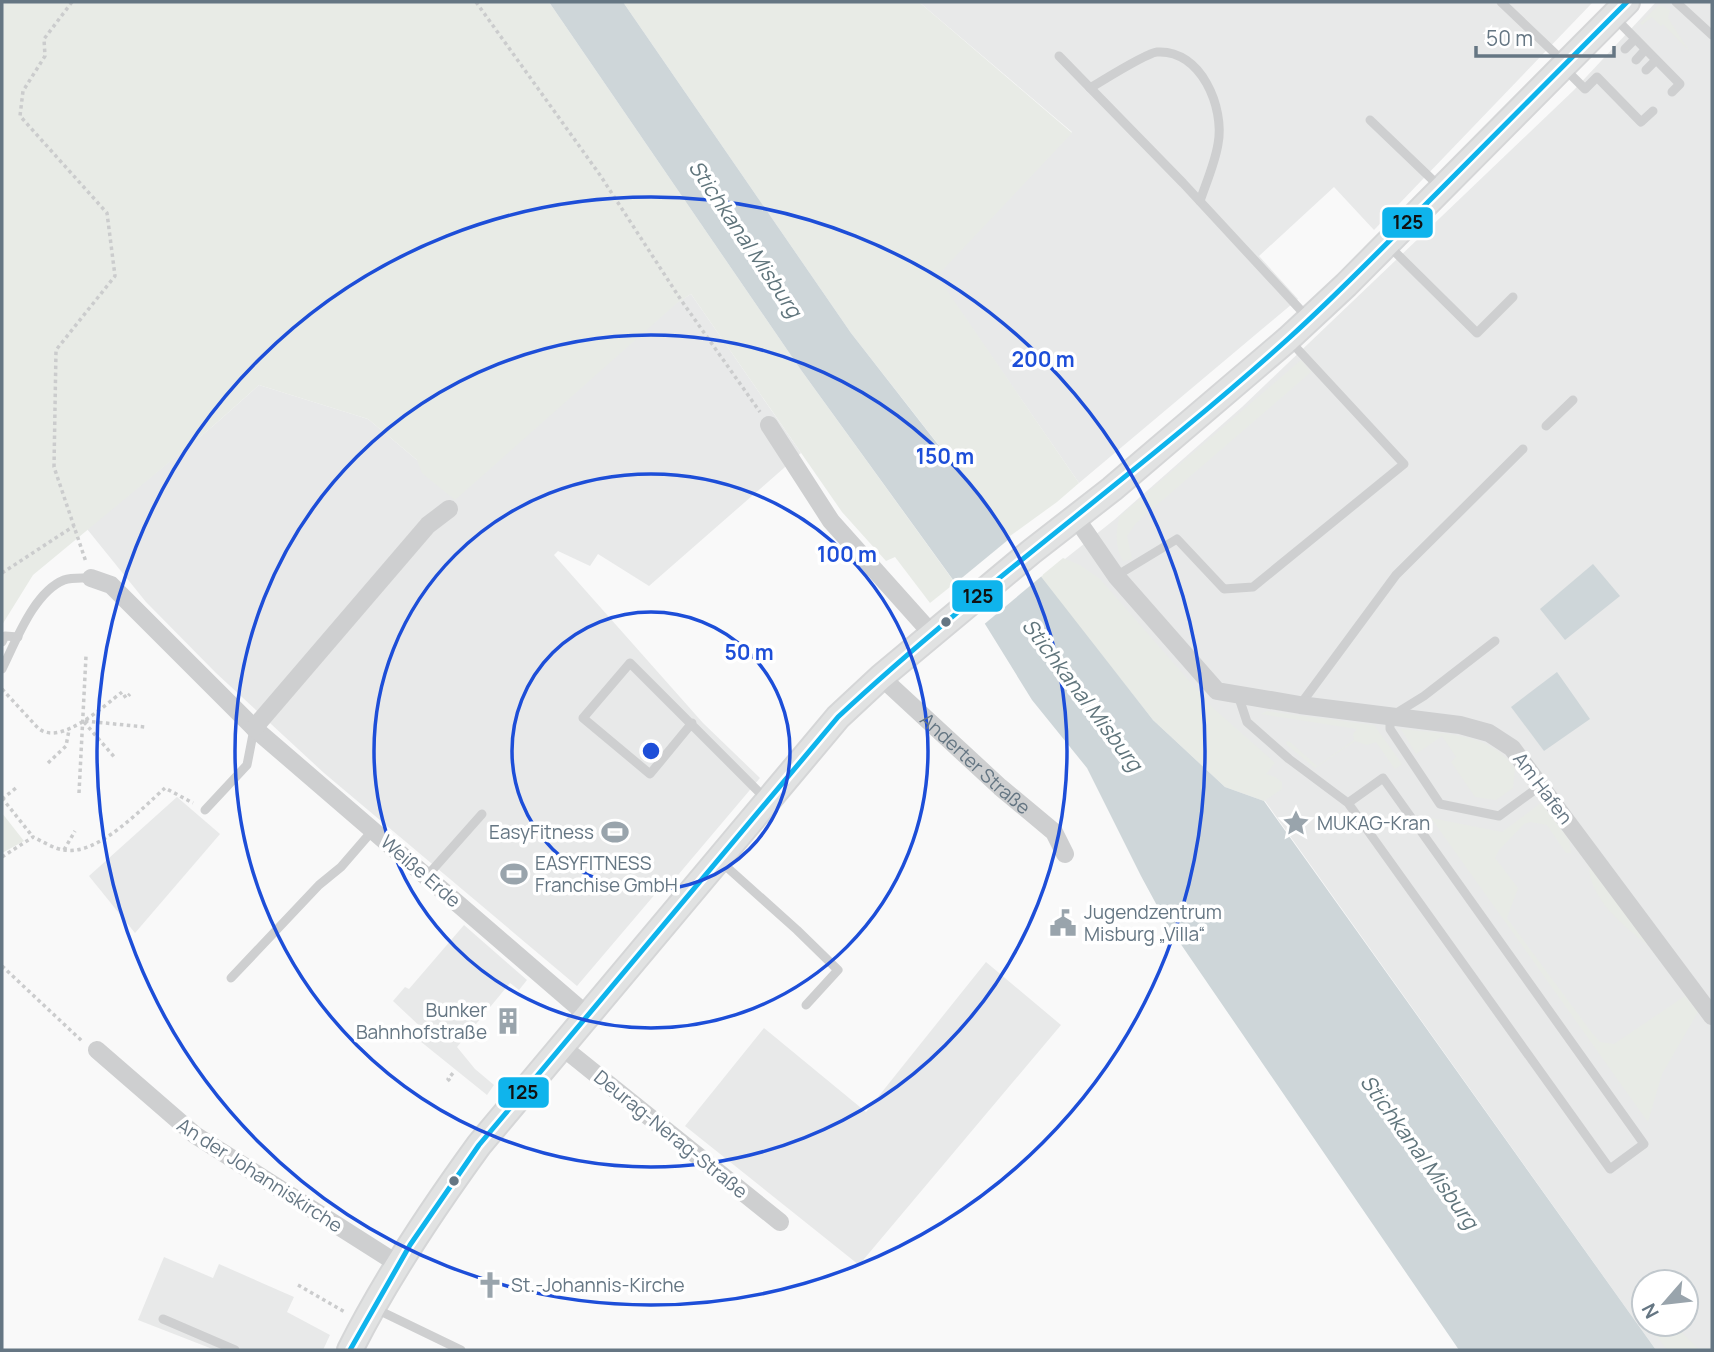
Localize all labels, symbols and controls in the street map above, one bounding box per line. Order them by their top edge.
scale bar [1476,14,1614,58]
text: 50 m [1486,24,1533,52]
water label: Stichkanal Misburg [683,154,810,324]
line badge: 125 [1381,206,1434,239]
text: 125 [1393,209,1423,235]
text: 200 m [1011,345,1075,373]
text: 150 m [916,442,974,470]
text: 100 m [817,540,877,568]
line badge: 125 [951,579,1004,613]
text: 125 [963,583,993,609]
water label: Stichkanal Misburg [1016,613,1150,777]
unlabelled marker [939,615,953,629]
text: 50 m [724,638,774,666]
street label: Anderter Straße [915,707,1036,820]
centre of rings [639,739,663,763]
street label: Am Hafen [1507,747,1579,829]
place icon: MUKAG-Kran [1281,808,1311,838]
place label: MUKAG-Kran [1317,810,1430,836]
sports icon: EasyFitness [600,817,630,847]
place label: EasyFitness [489,819,594,845]
street label: Weiße Erde [375,829,467,913]
place label: EASYFITNESS Franchise GmbH [535,850,678,898]
sports icon: EASYFITNESS Franchise GmbH [499,859,529,889]
place label: Jugendzentrum Misburg „Villa“ [1084,899,1222,947]
public building icon: Jugendzentrum Misburg „Villa“ [1048,908,1078,938]
place label: Bunker Bahnhofstraße [356,997,487,1045]
building icon: Bunker Bahnhofstraße [493,1006,523,1036]
street label: Deurag-Nerag-Straße [589,1064,753,1204]
water label: Stichkanal Misburg [1354,1069,1486,1235]
line badge: 125 [497,1076,550,1109]
text: 125 [508,1079,538,1105]
street label: An der Johanniskirche [172,1112,348,1238]
unlabelled marker [447,1174,461,1188]
north arrow [1630,1268,1700,1338]
church icon: St.-Johannis-Kirche [475,1270,505,1300]
place label: St.-Johannis-Kirche [511,1272,685,1298]
text: N [1635,1299,1665,1323]

